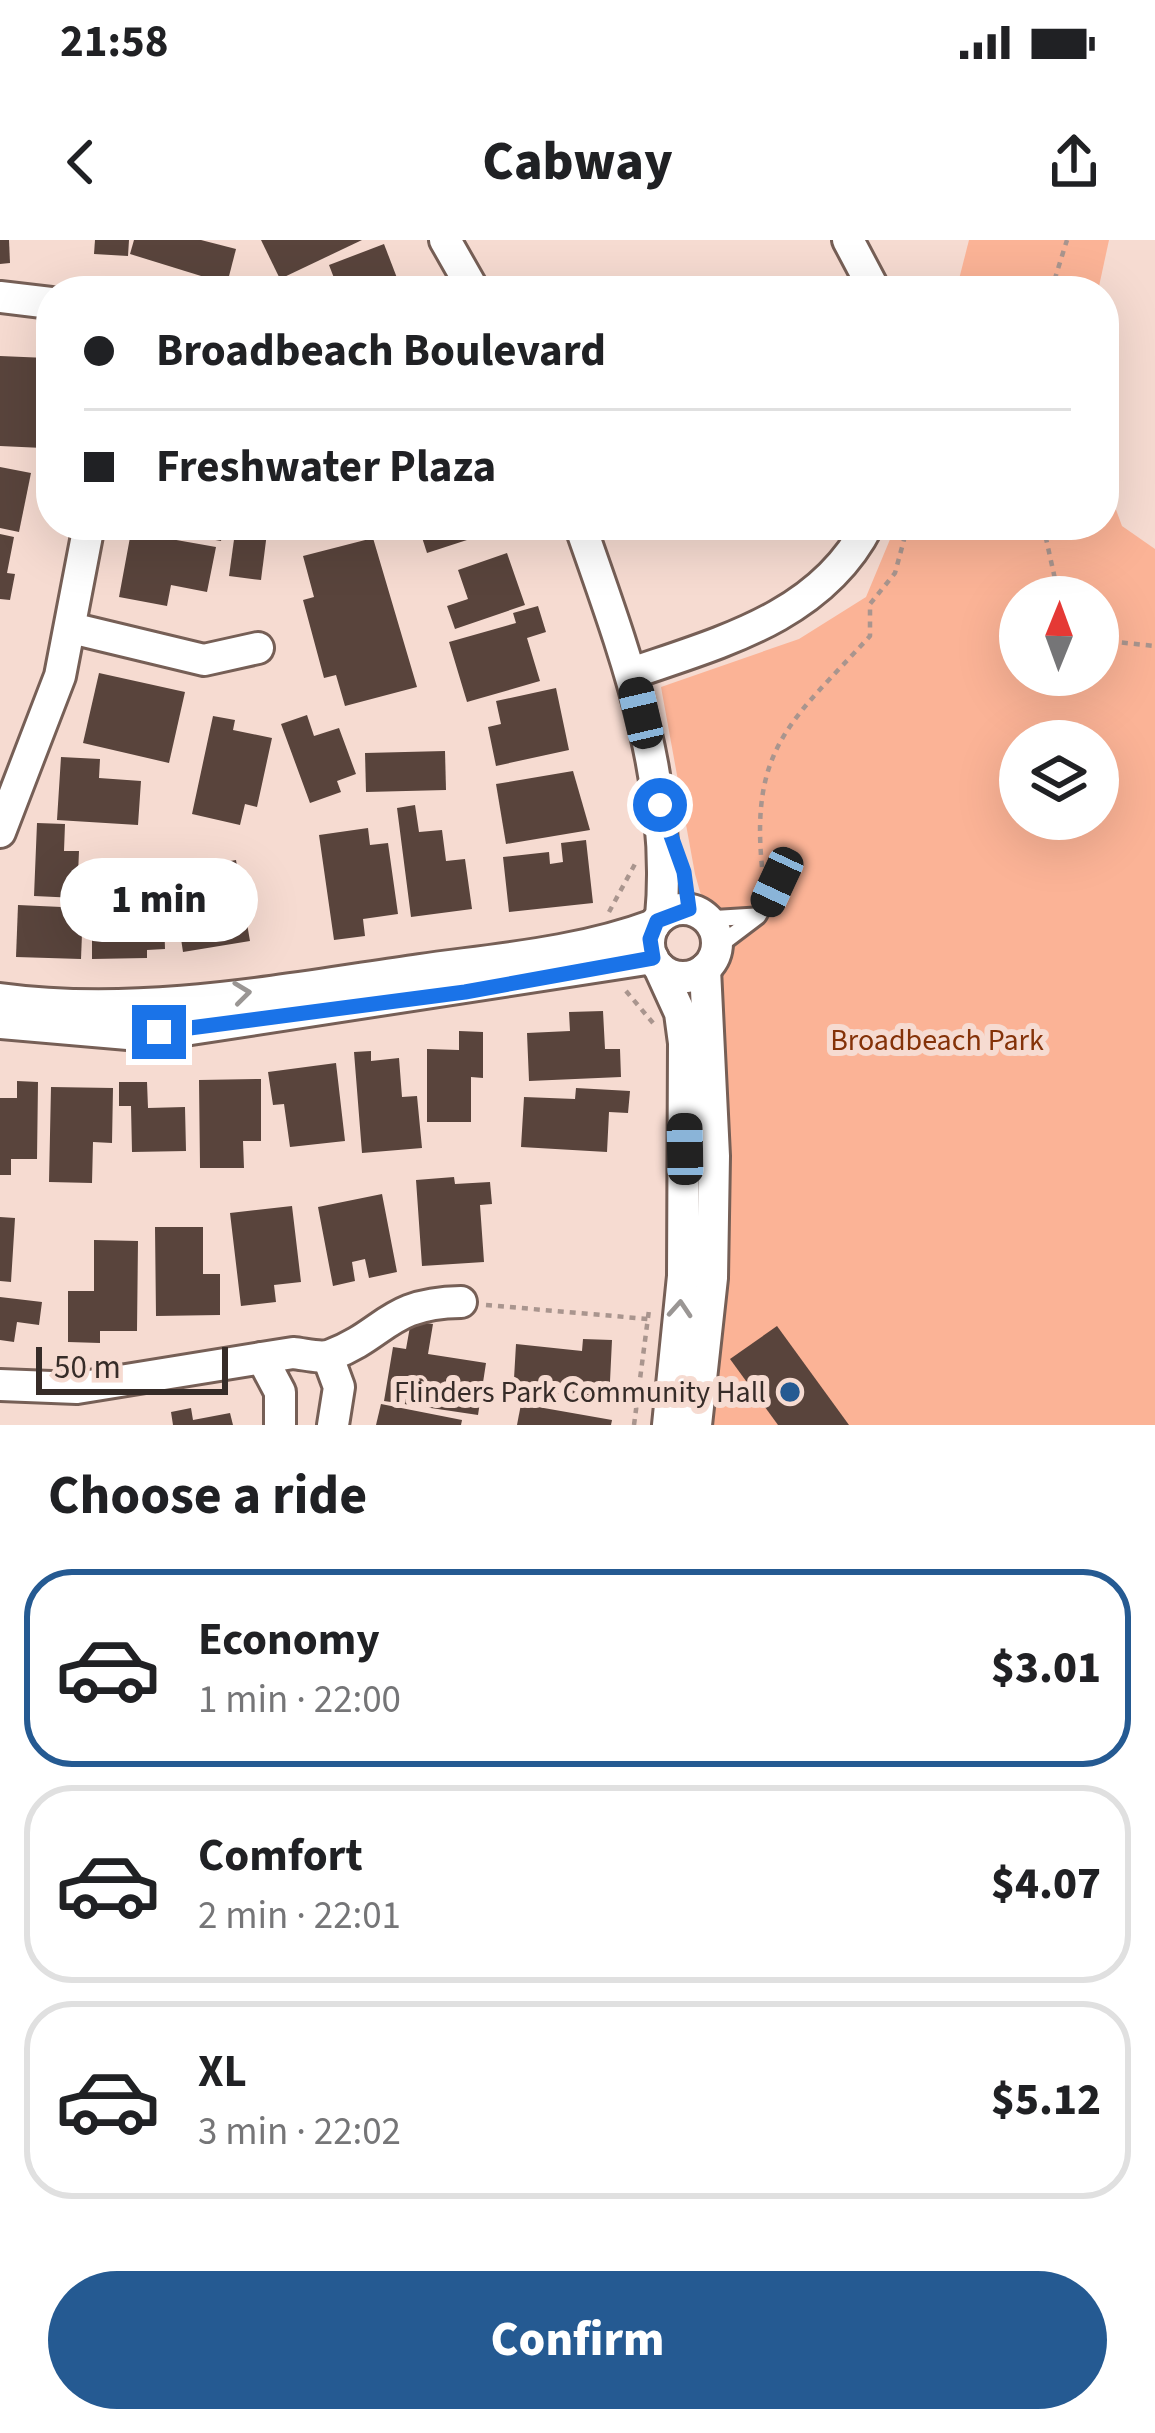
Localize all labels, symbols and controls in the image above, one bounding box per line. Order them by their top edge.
text: 21:58 [60,10,169,74]
text: Cabway [482,124,673,201]
icon: back [48,129,114,195]
icon: share [1041,129,1107,195]
text: Broadbeach Boulevard [156,319,606,383]
text: Freshwater Plaza [156,435,496,499]
north arrow [999,576,1119,696]
map controls [999,576,1119,840]
car [615,674,667,752]
button: layers [999,720,1119,840]
route start [633,778,687,832]
car [745,842,809,922]
callout: 1 min [60,858,258,942]
text: 1 min [111,872,207,928]
one-way arrow [232,981,252,1007]
route end [132,1005,186,1059]
park label: Broadbeach Park [830,1019,1044,1062]
car [666,1113,704,1185]
one-way arrow [667,1299,693,1318]
scale bar [36,1341,228,1394]
text: 50 m [54,1344,121,1391]
place label: Flinders Park Community Hall [394,1371,766,1414]
marker: Flinders Park Community Hall [777,1379,803,1405]
text: Choose a ride [48,1458,367,1535]
text: Economy [198,1608,380,1672]
icon: car [54,1614,162,1722]
text: $3.01 [991,1636,1101,1700]
text: 1 min · 22:00 [198,1672,401,1728]
text: Comfort [198,1824,363,1888]
icon: car [54,1830,162,1938]
text: $4.07 [991,1852,1101,1916]
text: 2 min · 22:01 [198,1888,401,1944]
text: XL [198,2040,247,2104]
icon: car [54,2046,162,2154]
text: $5.12 [991,2068,1101,2132]
text: 3 min · 22:02 [198,2104,401,2160]
button: Confirm [48,2271,1107,2409]

